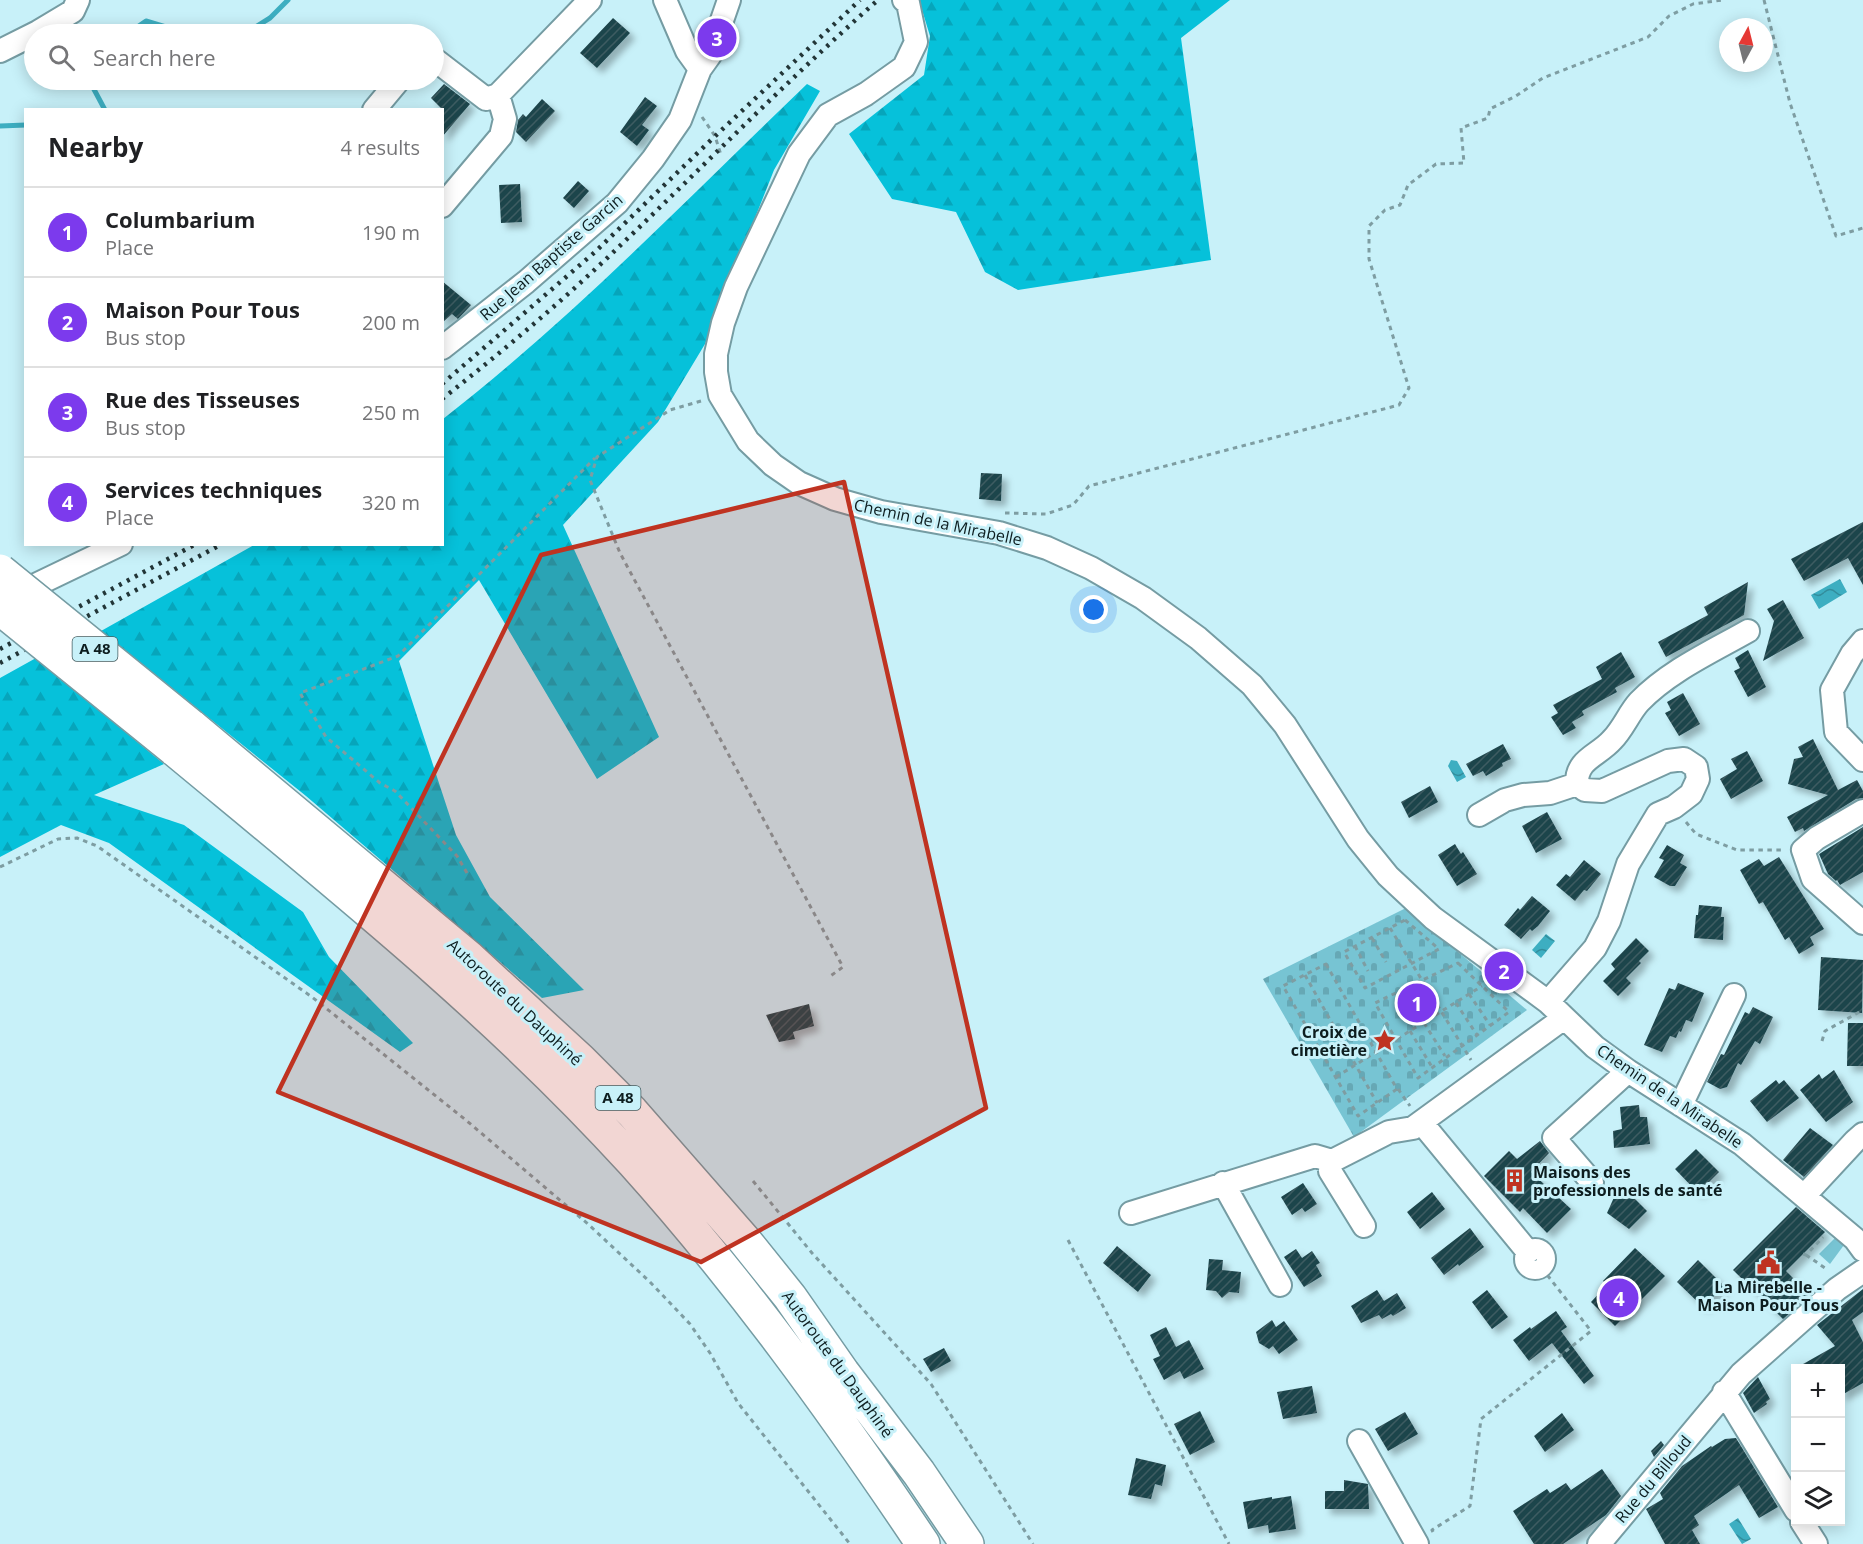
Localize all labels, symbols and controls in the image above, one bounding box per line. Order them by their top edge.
pin: 3 [698,15,736,60]
north arrow [1719,18,1773,72]
search box [24,24,444,90]
icon: search [45,41,78,74]
text: Search here [93,42,216,72]
text: Nearby [48,129,143,165]
text: 4 results [340,134,420,161]
street label: Rue Jean Baptiste Garcin [475,189,627,325]
text: Columbarium [105,204,255,234]
text: 1 [62,219,73,246]
text: 190 m [362,219,420,246]
text: Place [105,234,154,261]
text: Maison Pour Tous [105,294,300,324]
text: 2 [62,309,73,336]
text: 200 m [362,309,420,336]
text: Bus stop [105,324,186,351]
text: Rue des Tisseuses [105,384,300,414]
text: 3 [62,399,73,426]
text: 250 m [362,399,420,426]
text: Bus stop [105,414,186,441]
text: Services techniques [105,474,322,504]
text: 4 [62,489,73,516]
text: 320 m [362,489,420,516]
street label: Chemin de la Mirabelle [852,493,1024,551]
text: Place [105,504,154,531]
your location [1079,595,1108,624]
road number: A 48 [72,637,118,661]
street label: Autoroute du Dauphiné [443,934,587,1070]
pin: 2 [1484,948,1524,994]
pin: 1 [1398,980,1436,1026]
place label: Croix de cimetière [1291,1021,1367,1061]
place icon: Croix de cimetière [1372,1028,1398,1054]
street label: Chemin de la Mirabelle [1593,1039,1747,1153]
road number: A 48 [596,1086,640,1110]
place label: Maisons des professionnels de santé [1533,1161,1722,1201]
building icon: Maisons des professionnels de santé [1502,1168,1528,1194]
public building icon: La Mirebelle - Maison Pour Tous [1755,1249,1781,1275]
pin: 4 [1600,1276,1638,1320]
place label: La Mirebelle - Maison Pour Tous [1697,1276,1839,1316]
street label: Autoroute du Dauphiné [777,1286,899,1442]
map controls [1791,1364,1845,1526]
button: + [1791,1364,1845,1418]
button: − [1791,1418,1845,1472]
street label: Rue du Billoud [1610,1430,1696,1528]
button: layers [1791,1472,1845,1526]

